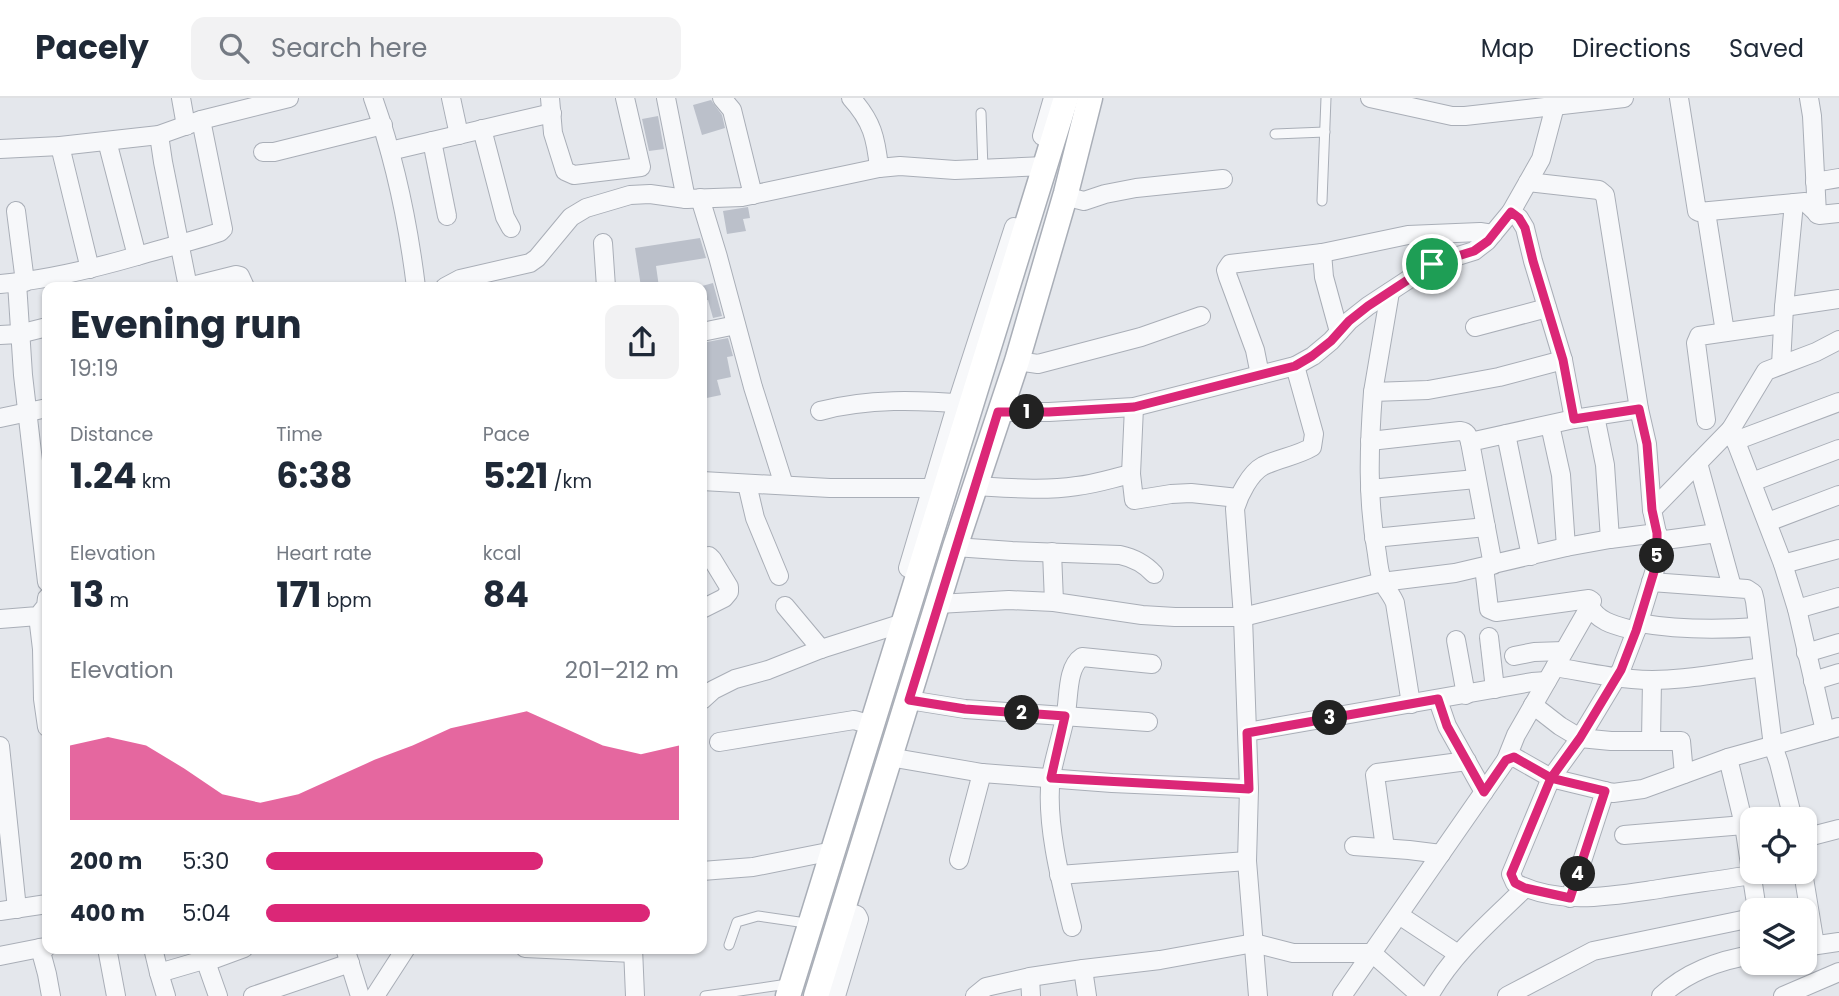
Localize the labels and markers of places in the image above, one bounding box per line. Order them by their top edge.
pin [1402,234,1462,294]
pin: 1 [1010,394,1044,430]
pin: 5 [1640,538,1674,574]
pin: 2 [1004,696,1040,730]
pin: 3 [1312,700,1348,736]
pin: 4 [1560,856,1596,892]

